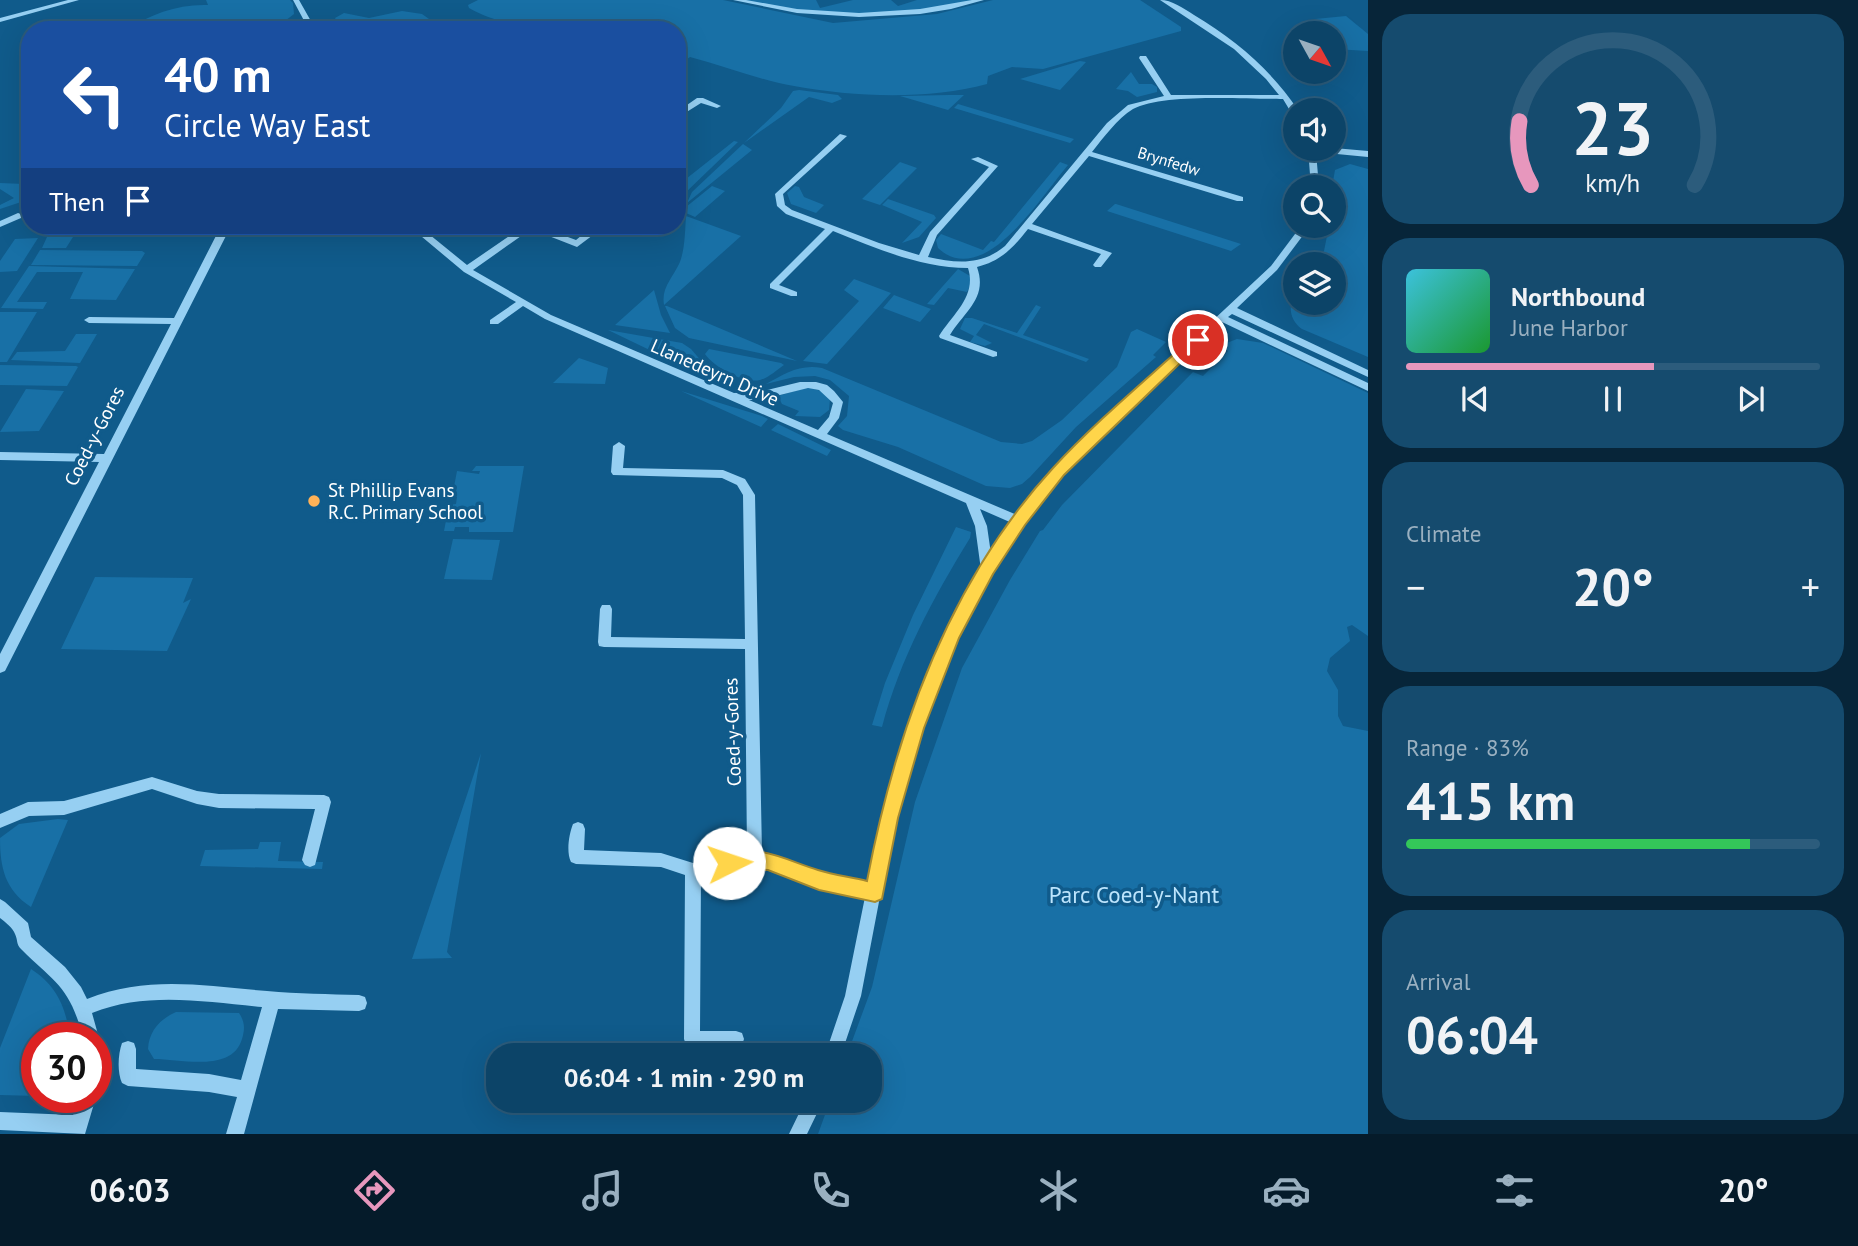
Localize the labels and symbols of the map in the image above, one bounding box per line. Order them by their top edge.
north arrow [1283,21,1346,84]
street label: Brynfedw [1135,142,1203,180]
pin [1168,310,1228,370]
street label: Llanedeyrn Drive [647,333,783,411]
street label: Coed-y-Gores [59,382,129,490]
place label: St Phillip Evans R.C. Primary School [328,478,483,524]
marker: St Phillip Evans R.C. Primary School [306,493,322,509]
street label: Coed-y-Gores [718,677,746,787]
position arrow [692,826,766,900]
park label: Parc Coed-y-Nant [1049,880,1219,909]
speed limit sign: 30 [21,1022,112,1113]

